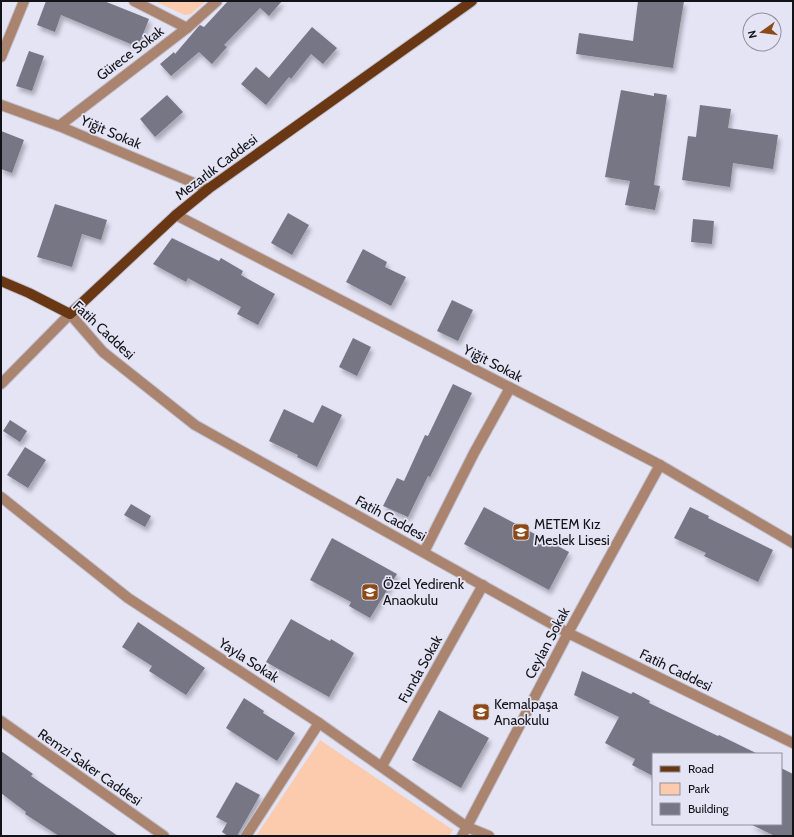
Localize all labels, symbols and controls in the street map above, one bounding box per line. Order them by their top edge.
north arrow [742,12,782,52]
street label: Gürece Sokak [93,21,168,84]
text: N [745,29,760,40]
street label: Yiğit Sokak [77,111,145,153]
street label: Mezarlık Caddesi [171,130,261,204]
street label: Fatih Caddesi [69,297,139,363]
street label: Yiğit Sokak [459,340,526,386]
street label: Fatih Caddesi [352,491,430,545]
place label: METEM Kız Meslek Lisesi [534,515,610,549]
school or university icon: METEM Kız Meslek Lisesi [511,522,531,542]
place label: Özel Yedirenk Anaokulu [383,575,465,609]
school or university icon: Özel Yedirenk Anaokulu [360,582,380,602]
street label: Ceylan Sokak [521,603,574,682]
street label: Funda Sokak [394,631,446,706]
street label: Yayla Sokak [214,633,283,687]
street label: Fatih Caddesi [637,645,715,695]
place label: Kemalpaşa Anaokulu [494,695,558,729]
school or university icon: Kemalpaşa Anaokulu [471,702,491,722]
street label: Remzi Saker Caddesi [35,724,145,810]
legend [652,753,782,825]
text: Road [688,761,714,776]
text: Park [688,781,710,796]
text: Building [688,801,730,816]

